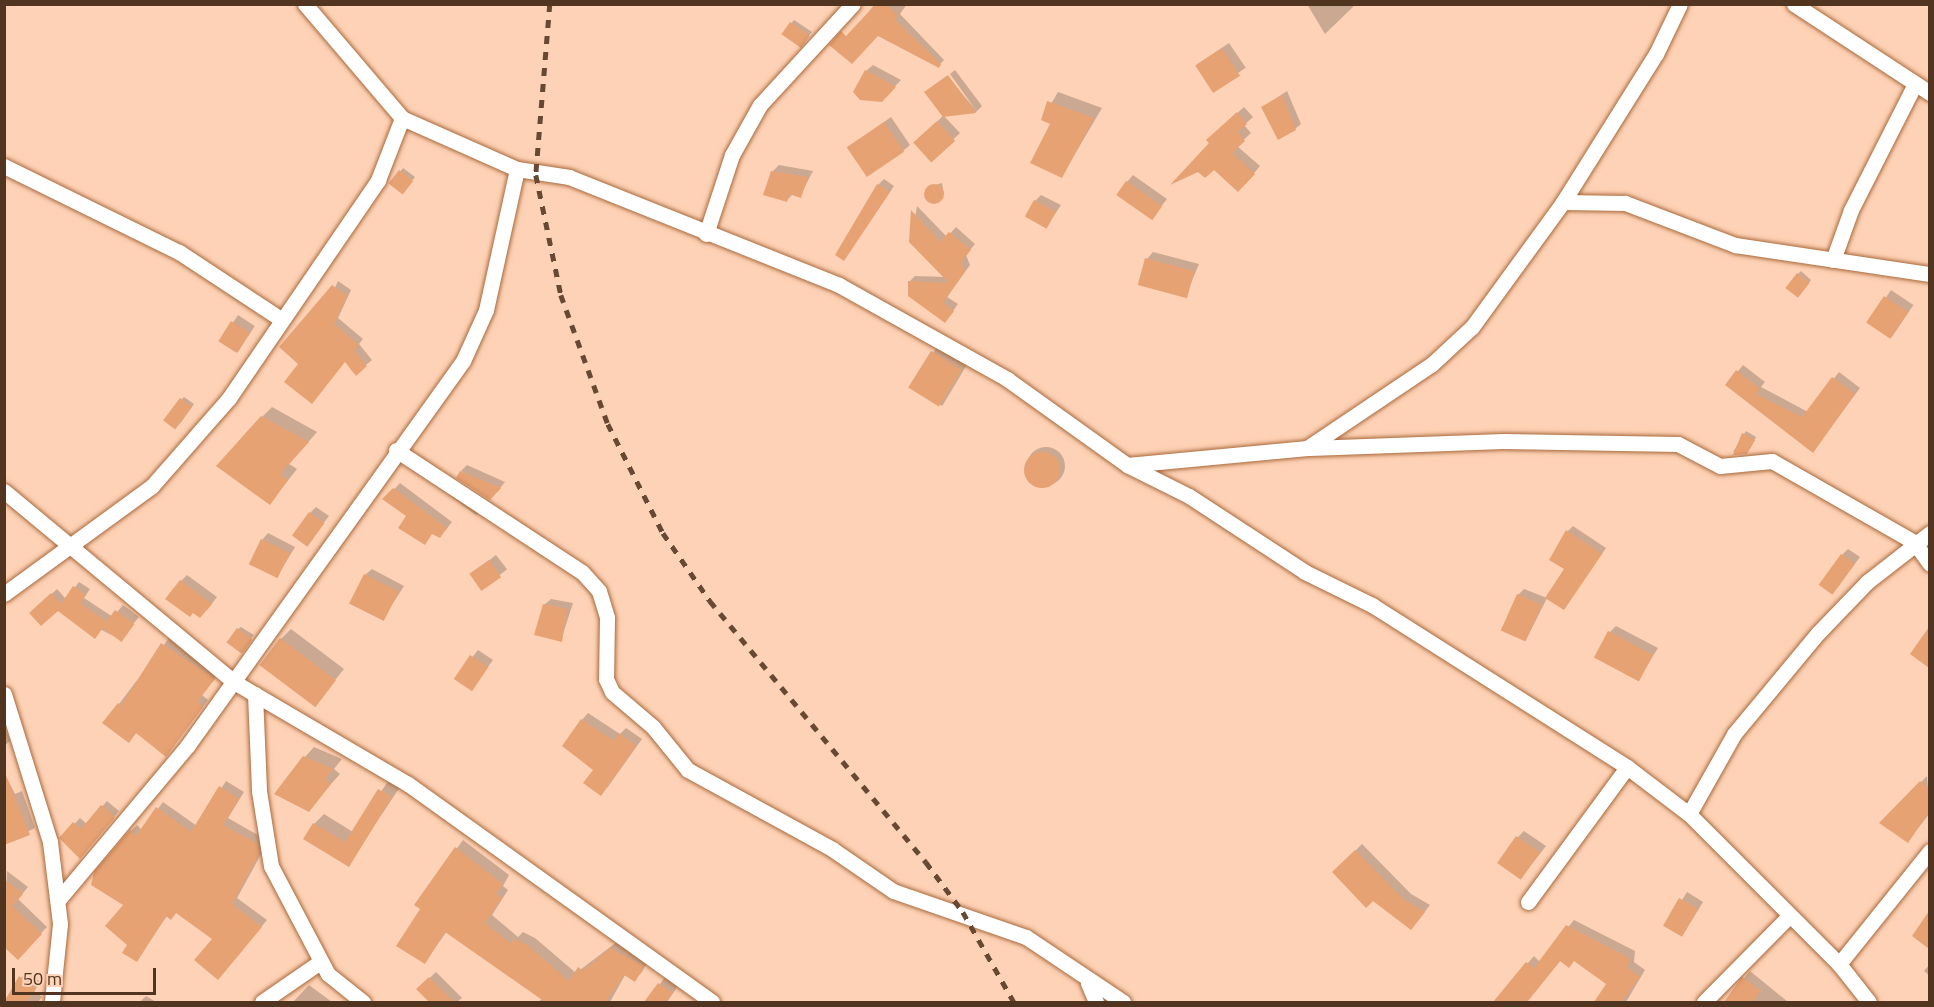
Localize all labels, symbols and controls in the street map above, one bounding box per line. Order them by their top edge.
scale bar [15,956,159,994]
text: 50 m [23,965,62,992]

